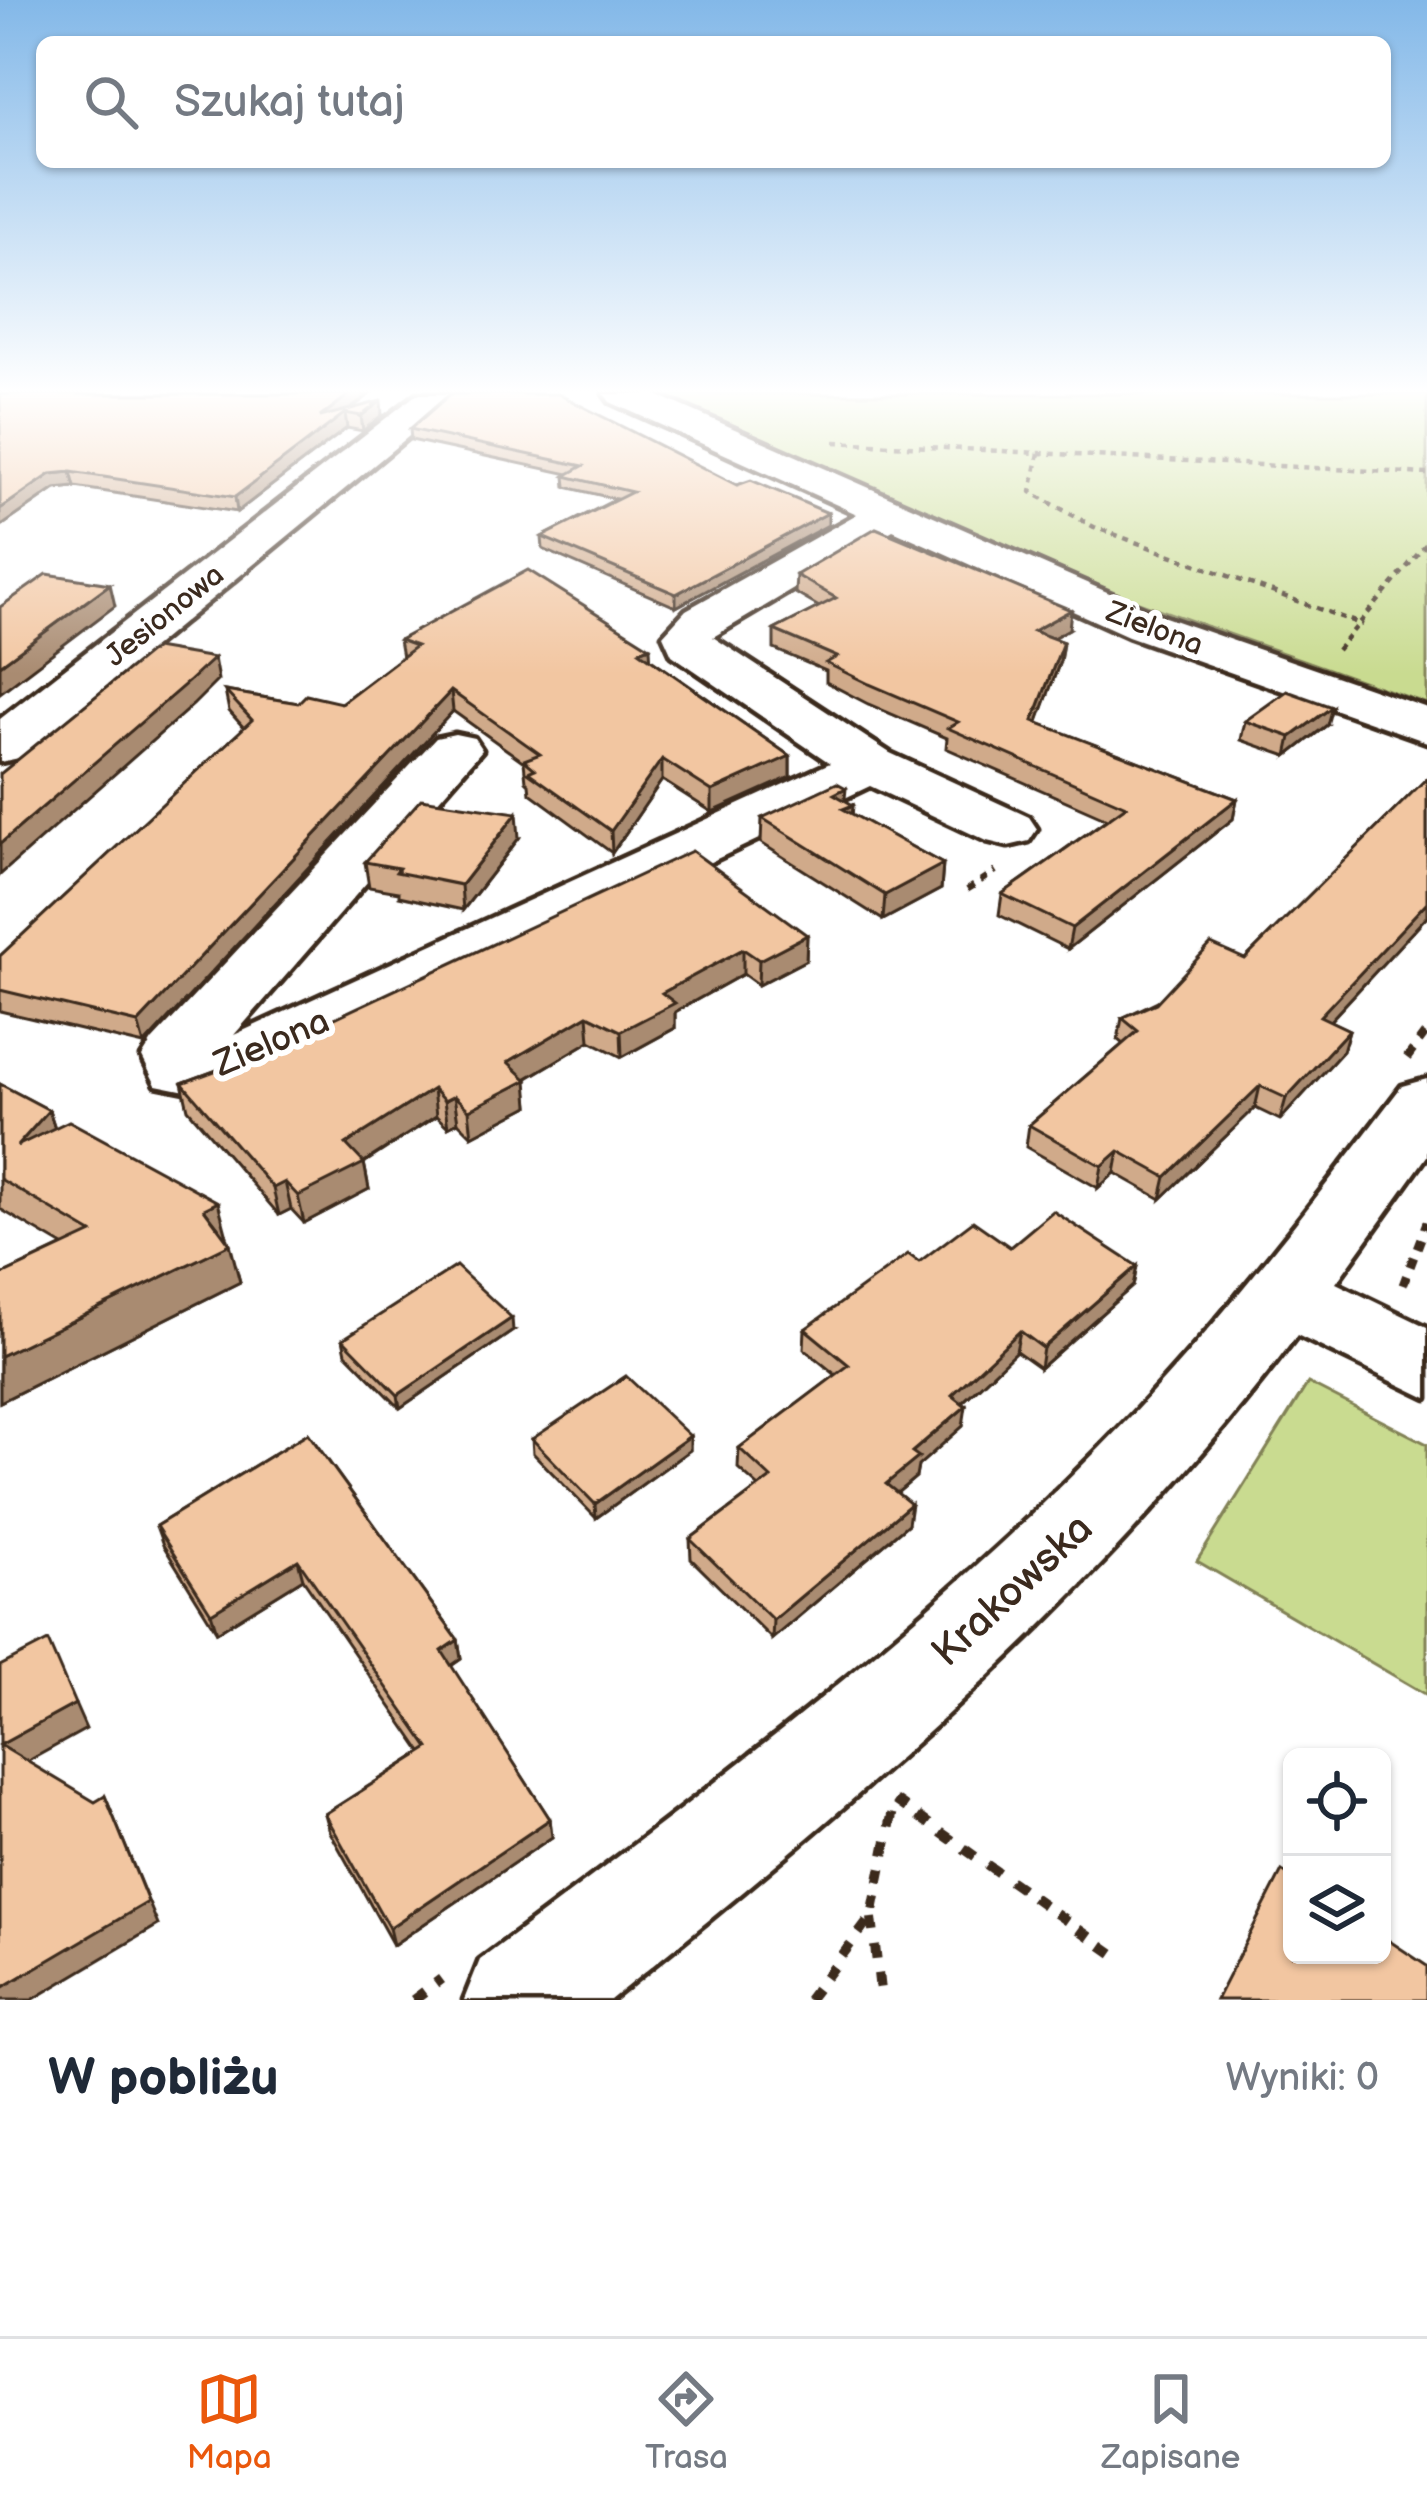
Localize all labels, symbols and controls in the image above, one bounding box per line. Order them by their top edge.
search box [36,36,1391,168]
icon: search [78,69,144,135]
text: Szukaj tutaj [174,75,405,130]
street label: Jesionowa [98,557,231,675]
street label: Zielona [1100,594,1208,664]
street label: Zielona [207,1000,336,1087]
street label: Krakowska [922,1504,1104,1678]
map controls [1283,1748,1391,1964]
button: locate [1283,1748,1391,1856]
button: layers [1283,1856,1391,1964]
text: W pobliżu [48,2048,279,2109]
text: Wyniki: 0 [1226,2055,1379,2102]
tab: Mapa [187,2366,272,2478]
tab: Trasa [645,2366,728,2478]
tab: Zapisane [1101,2366,1240,2478]

